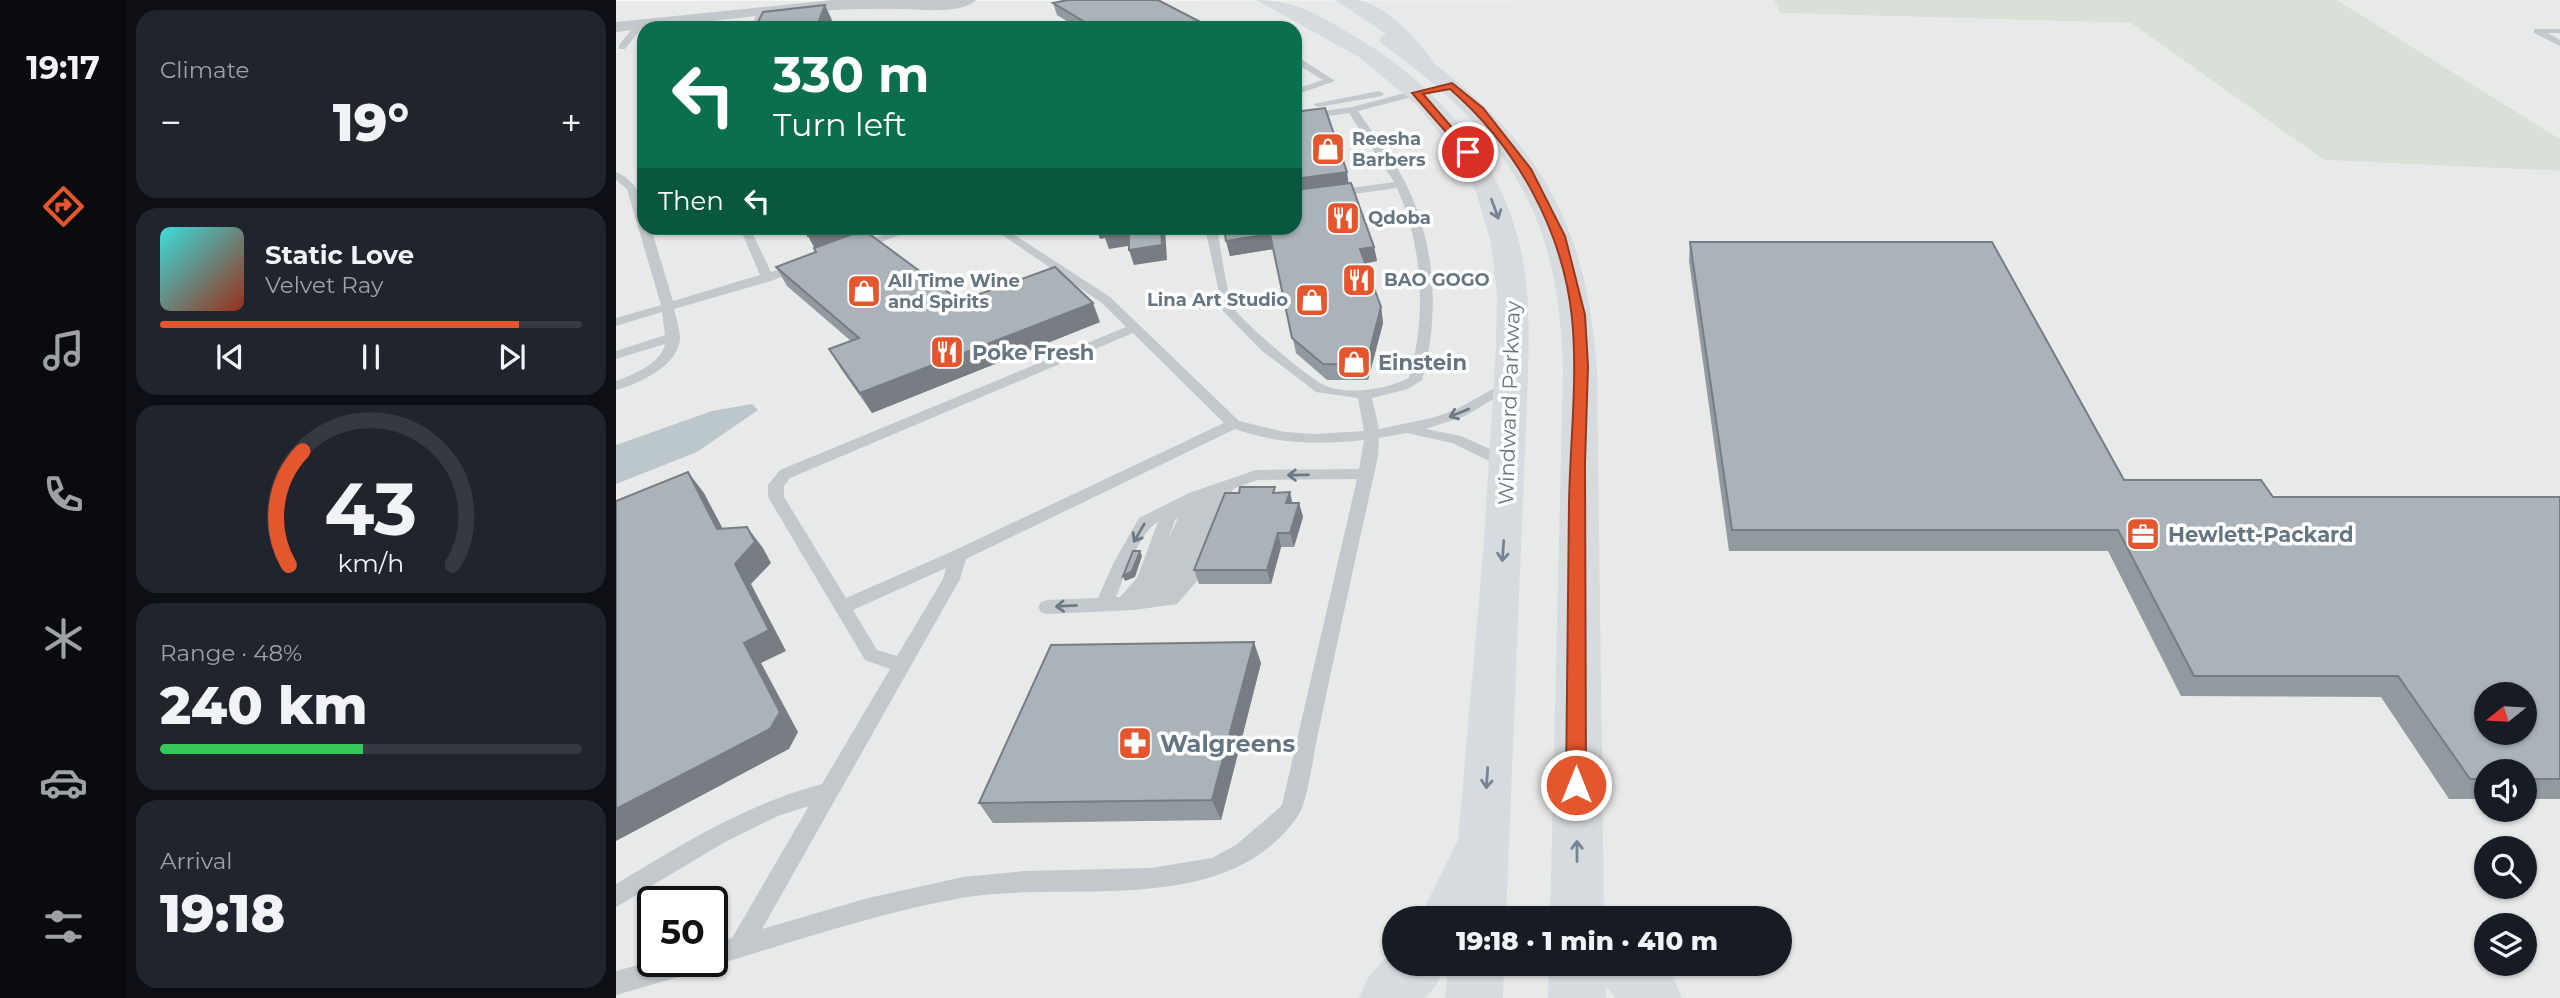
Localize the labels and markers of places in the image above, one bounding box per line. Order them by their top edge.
pin [1438,122,1498,182]
place label: Reesha Barbers [1352,128,1426,171]
shop icon: Reesha Barbers [1309,130,1347,168]
restaurant icon: Qdoba [1324,199,1362,237]
place label: Qdoba [1368,207,1431,229]
restaurant icon: BAO GOGO [1340,261,1378,299]
place label: BAO GOGO [1384,269,1490,291]
place label: All Time Wine and Spirits [887,270,1020,313]
shop icon: All Time Wine and Spirits [845,272,883,310]
shop icon: Lina Art Studio [1293,281,1331,319]
place label: Lina Art Studio [1147,289,1288,311]
restaurant icon: Poke Fresh [928,333,966,371]
place label: Poke Fresh [972,340,1094,365]
shop icon: Einstein [1335,343,1373,381]
place label: Einstein [1378,350,1467,375]
office icon: Hewlett-Packard [2124,515,2162,553]
place label: Hewlett-Packard [2168,522,2354,547]
pharmacy icon: Walgreens [1116,724,1154,762]
place label: Walgreens [1160,729,1295,758]

